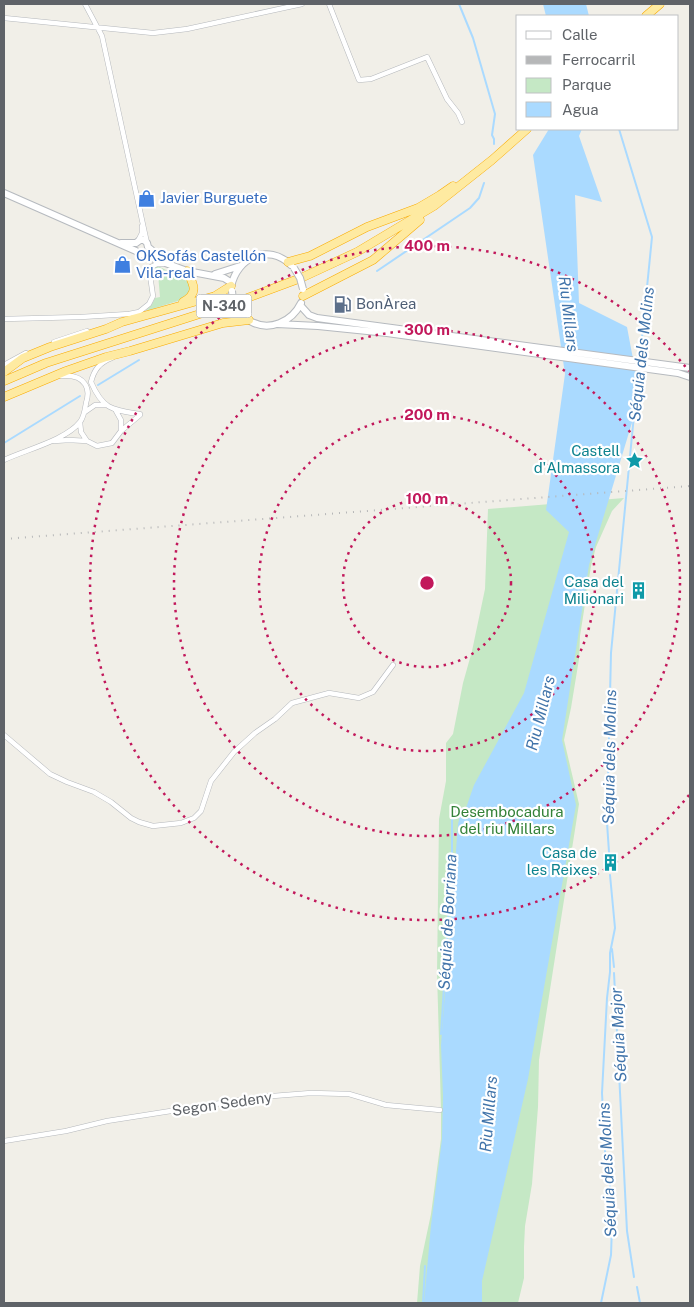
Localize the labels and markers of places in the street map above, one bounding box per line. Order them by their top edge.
shop icon: Javier Burguete [136,188,156,208]
place label: Javier Burguete [160,189,268,206]
place label: OKSofás Castellón Vila-real [136,247,266,281]
shop icon: OKSofás Castellón Vila-real [112,255,132,275]
fuel station icon: BonÀrea [332,294,352,314]
place label: BonÀrea [356,295,416,312]
place label: Castell d'Almassora [534,442,620,476]
place icon: Castell d'Almassora [624,450,644,470]
place label: Casa del Milionari [564,573,624,607]
centre of rings [418,574,436,592]
building icon: Casa del Milionari [628,581,648,601]
place label: Casa de les Reixes [527,844,597,878]
building icon: Casa de les Reixes [601,852,621,872]

